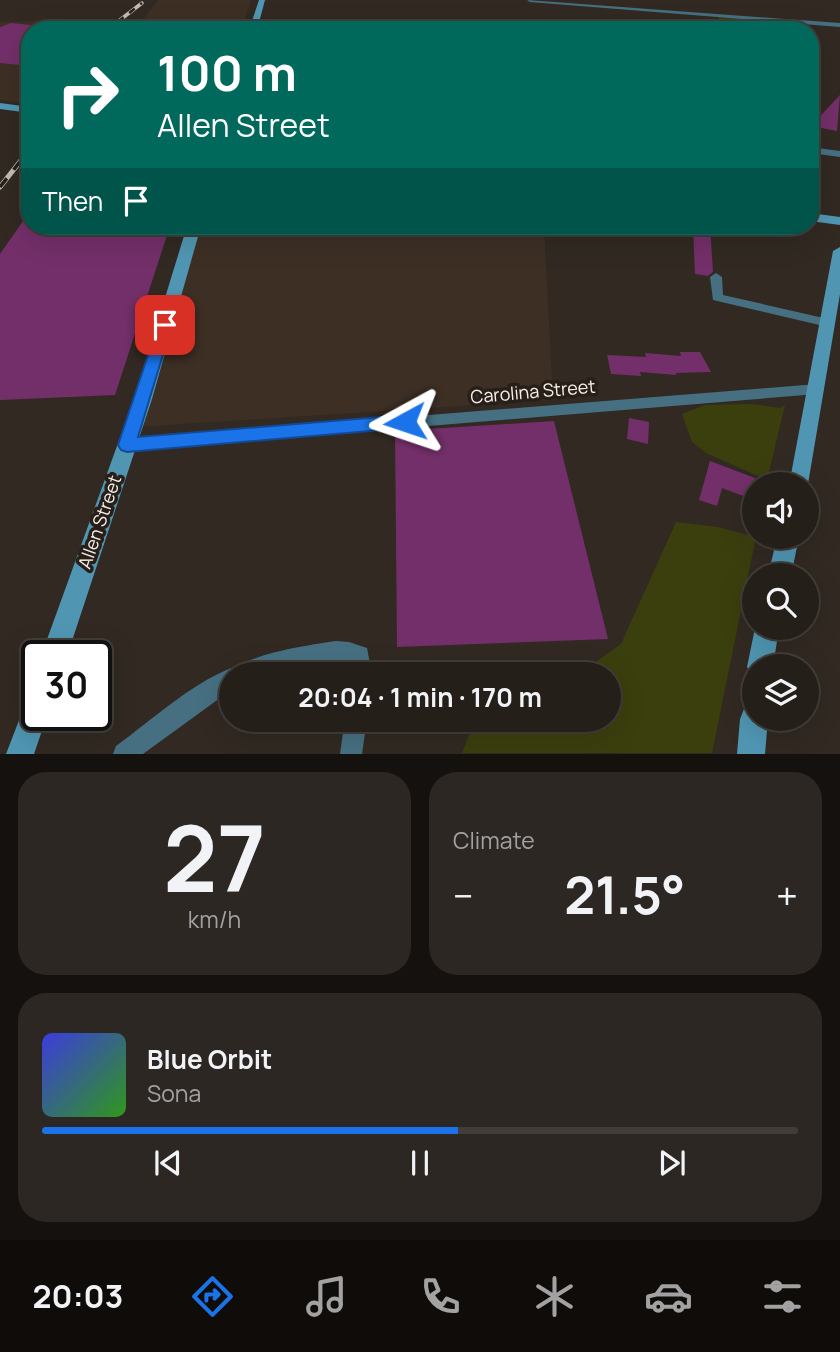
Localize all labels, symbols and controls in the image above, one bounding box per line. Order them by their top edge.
text: 100 m [157,39,297,106]
icon: right [42,49,133,140]
text: Allen Street [157,103,330,147]
icon: arrive [117,182,155,220]
text: Then [42,183,103,219]
pin [135,295,195,355]
icon: arrive [146,306,184,344]
street label: Carolina Street [469,374,596,408]
position arrow [368,385,442,459]
street label: Allen Street [72,472,126,572]
map controls [742,472,819,731]
button: sound [742,472,819,549]
button: search [742,563,819,640]
speed limit sign: 30 [21,640,112,731]
button: layers [742,654,819,731]
text: 20:04 · 1 min · 170 m [298,679,542,715]
text: 27 [163,795,266,919]
text: Climate [453,824,535,856]
text: 21.5° [564,859,685,930]
text: − [453,869,474,921]
text: + [776,869,798,921]
text: km/h [188,903,241,935]
text: Blue Orbit [147,1041,272,1077]
text: Sona [147,1077,201,1109]
icon: previous [149,1144,187,1182]
icon: pause [401,1144,439,1182]
icon: next [653,1144,691,1182]
icon: directions [188,1272,237,1321]
icon: music [302,1272,351,1321]
icon: phone [416,1272,465,1321]
icon: climate [530,1272,579,1321]
icon: car [644,1272,693,1321]
icon: filters [758,1272,807,1321]
text: 20:03 [33,1274,123,1318]

